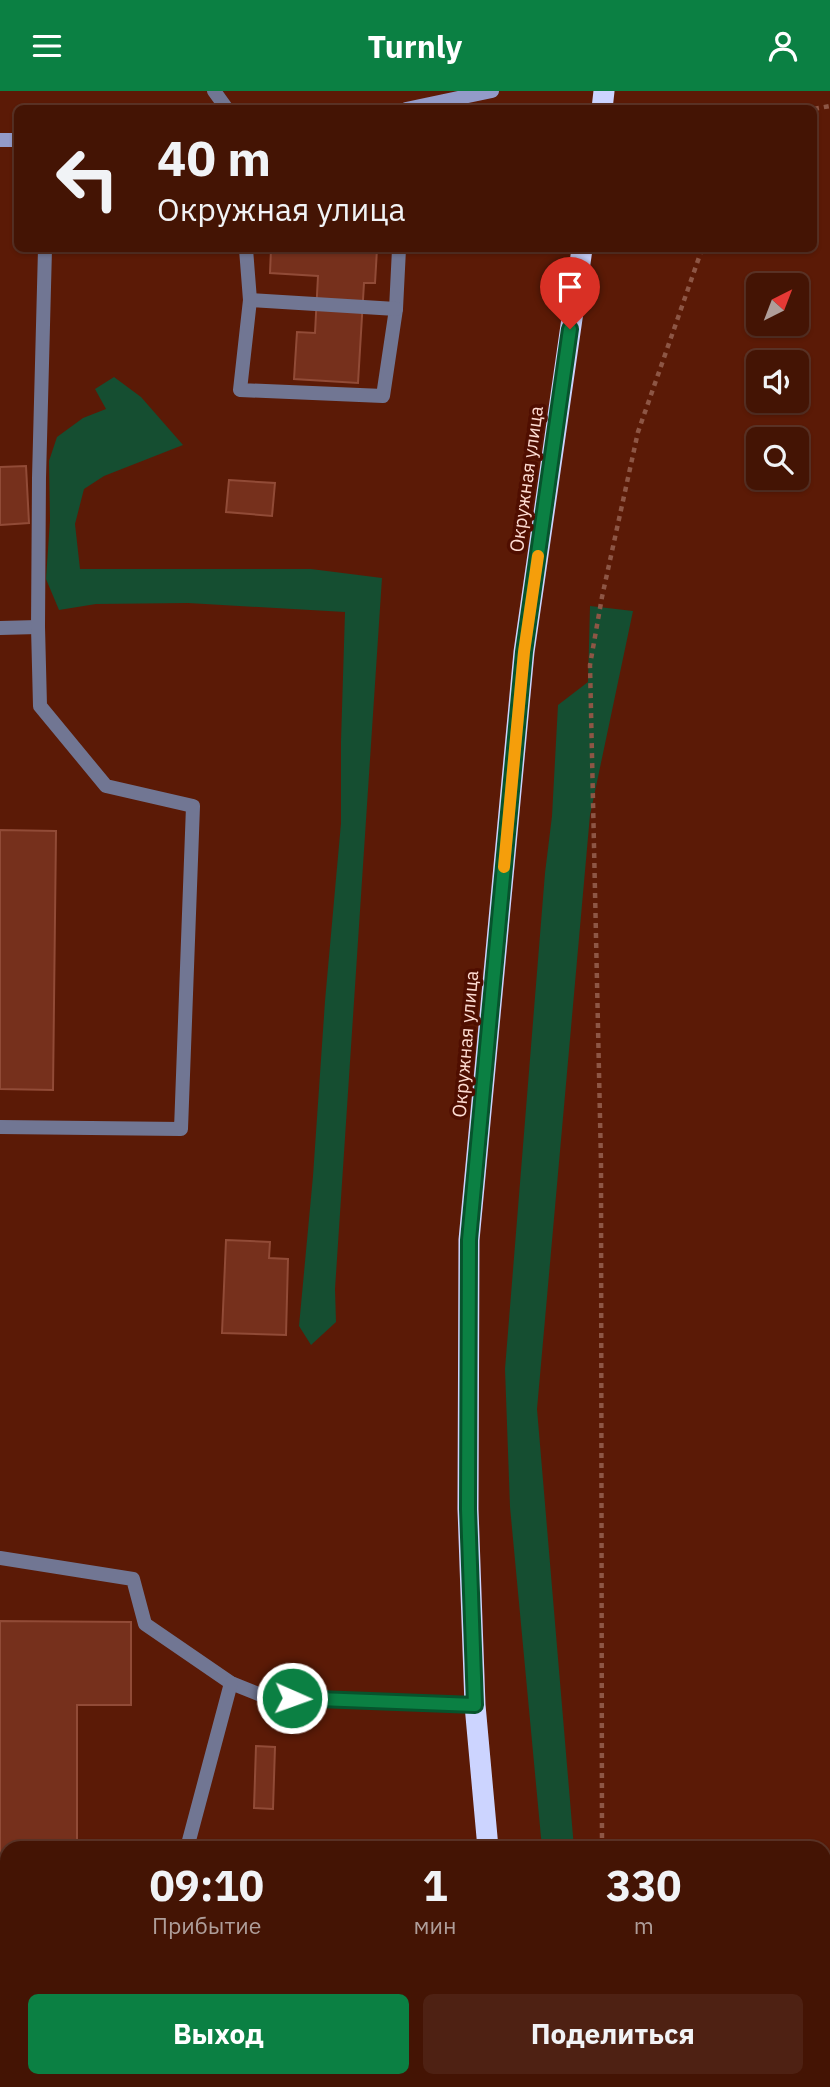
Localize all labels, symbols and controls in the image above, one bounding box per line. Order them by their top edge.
text: Turnly [368,25,462,67]
icon: menu [28,27,66,65]
icon: person [764,27,802,65]
text: 40 m [157,126,271,189]
icon: left [42,133,133,224]
text: Окружная улица [157,188,405,230]
pin [540,257,600,329]
icon: arrive [551,268,589,306]
north arrow [746,273,808,336]
map controls [746,273,809,490]
button: sound [746,350,809,413]
street label: Окружная улица [504,404,548,554]
button: search [746,427,809,490]
street label: Окружная улица [447,969,483,1119]
position arrow [255,1661,329,1735]
text: 09:10 [149,1858,264,1913]
text: 1 [422,1858,448,1913]
text: 330 [606,1858,682,1913]
text: Прибытие [152,1910,261,1940]
text: мин [413,1910,457,1940]
text: m [634,1910,654,1940]
button: Выход [28,1994,409,2074]
button: Поделиться [423,1994,803,2074]

